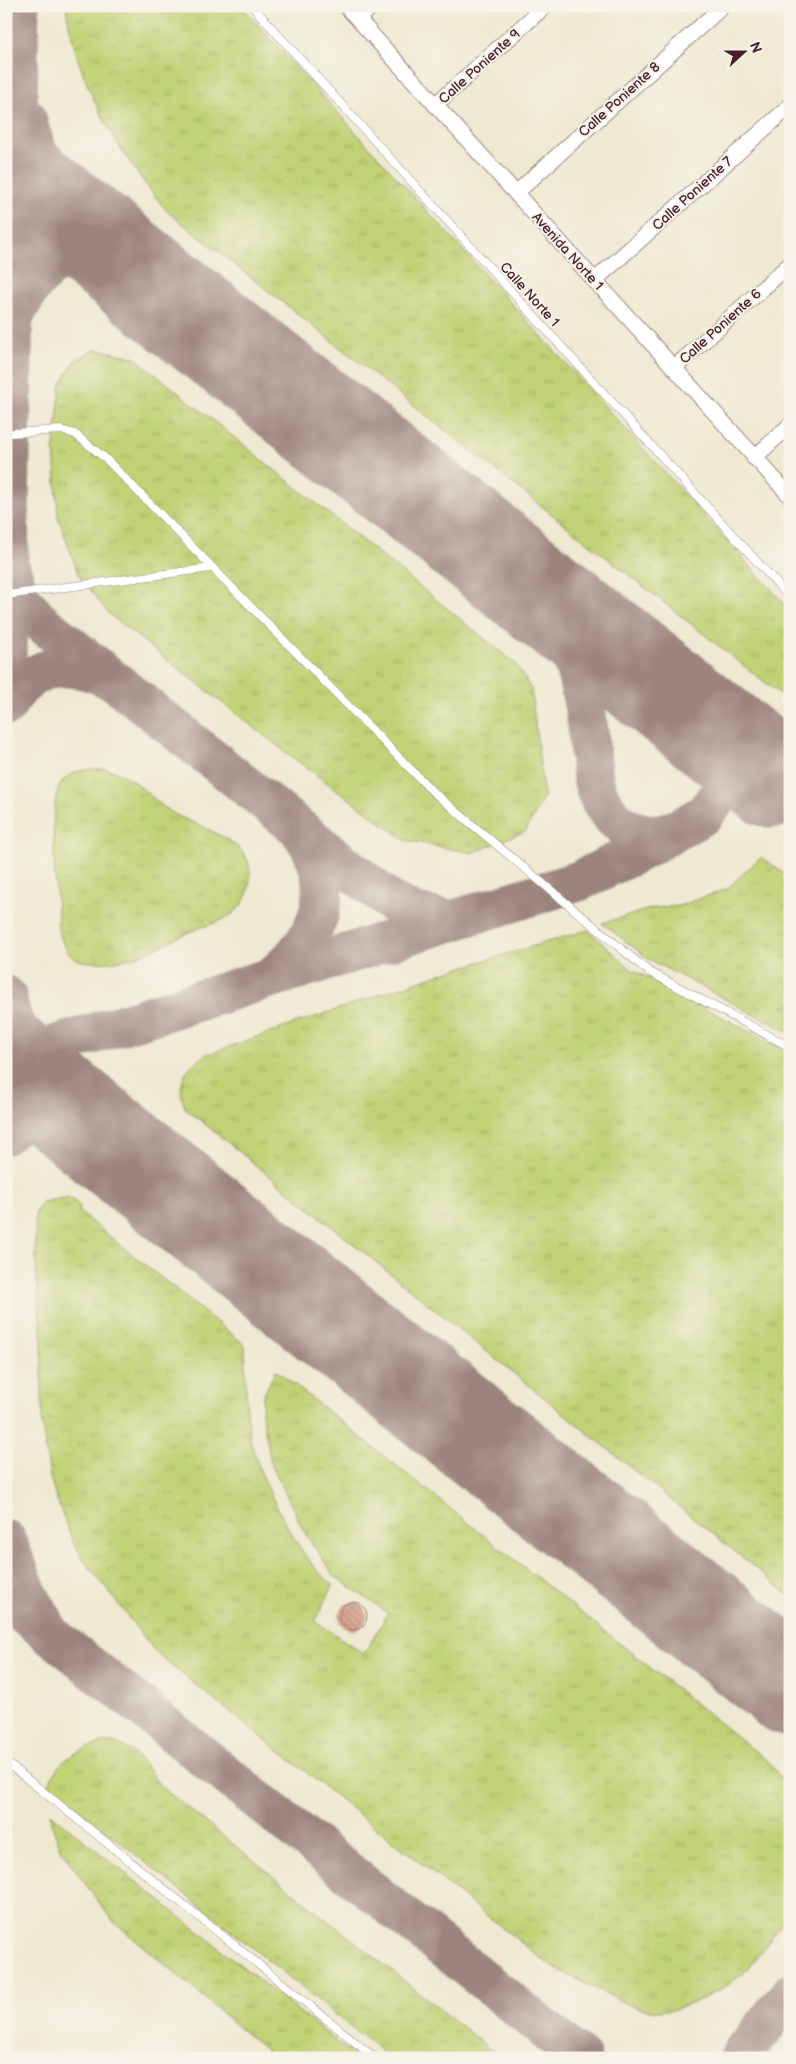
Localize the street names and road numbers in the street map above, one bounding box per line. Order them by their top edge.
street label: Calle Poniente 9 [435,25,524,107]
street label: Calle Poniente 8 [575,58,664,140]
street label: Calle Poniente 7 [649,153,736,234]
street label: Avenida Norte 1 [528,209,607,294]
street label: Calle Norte 1 [496,258,563,330]
street label: Calle Poniente 6 [676,285,765,368]

